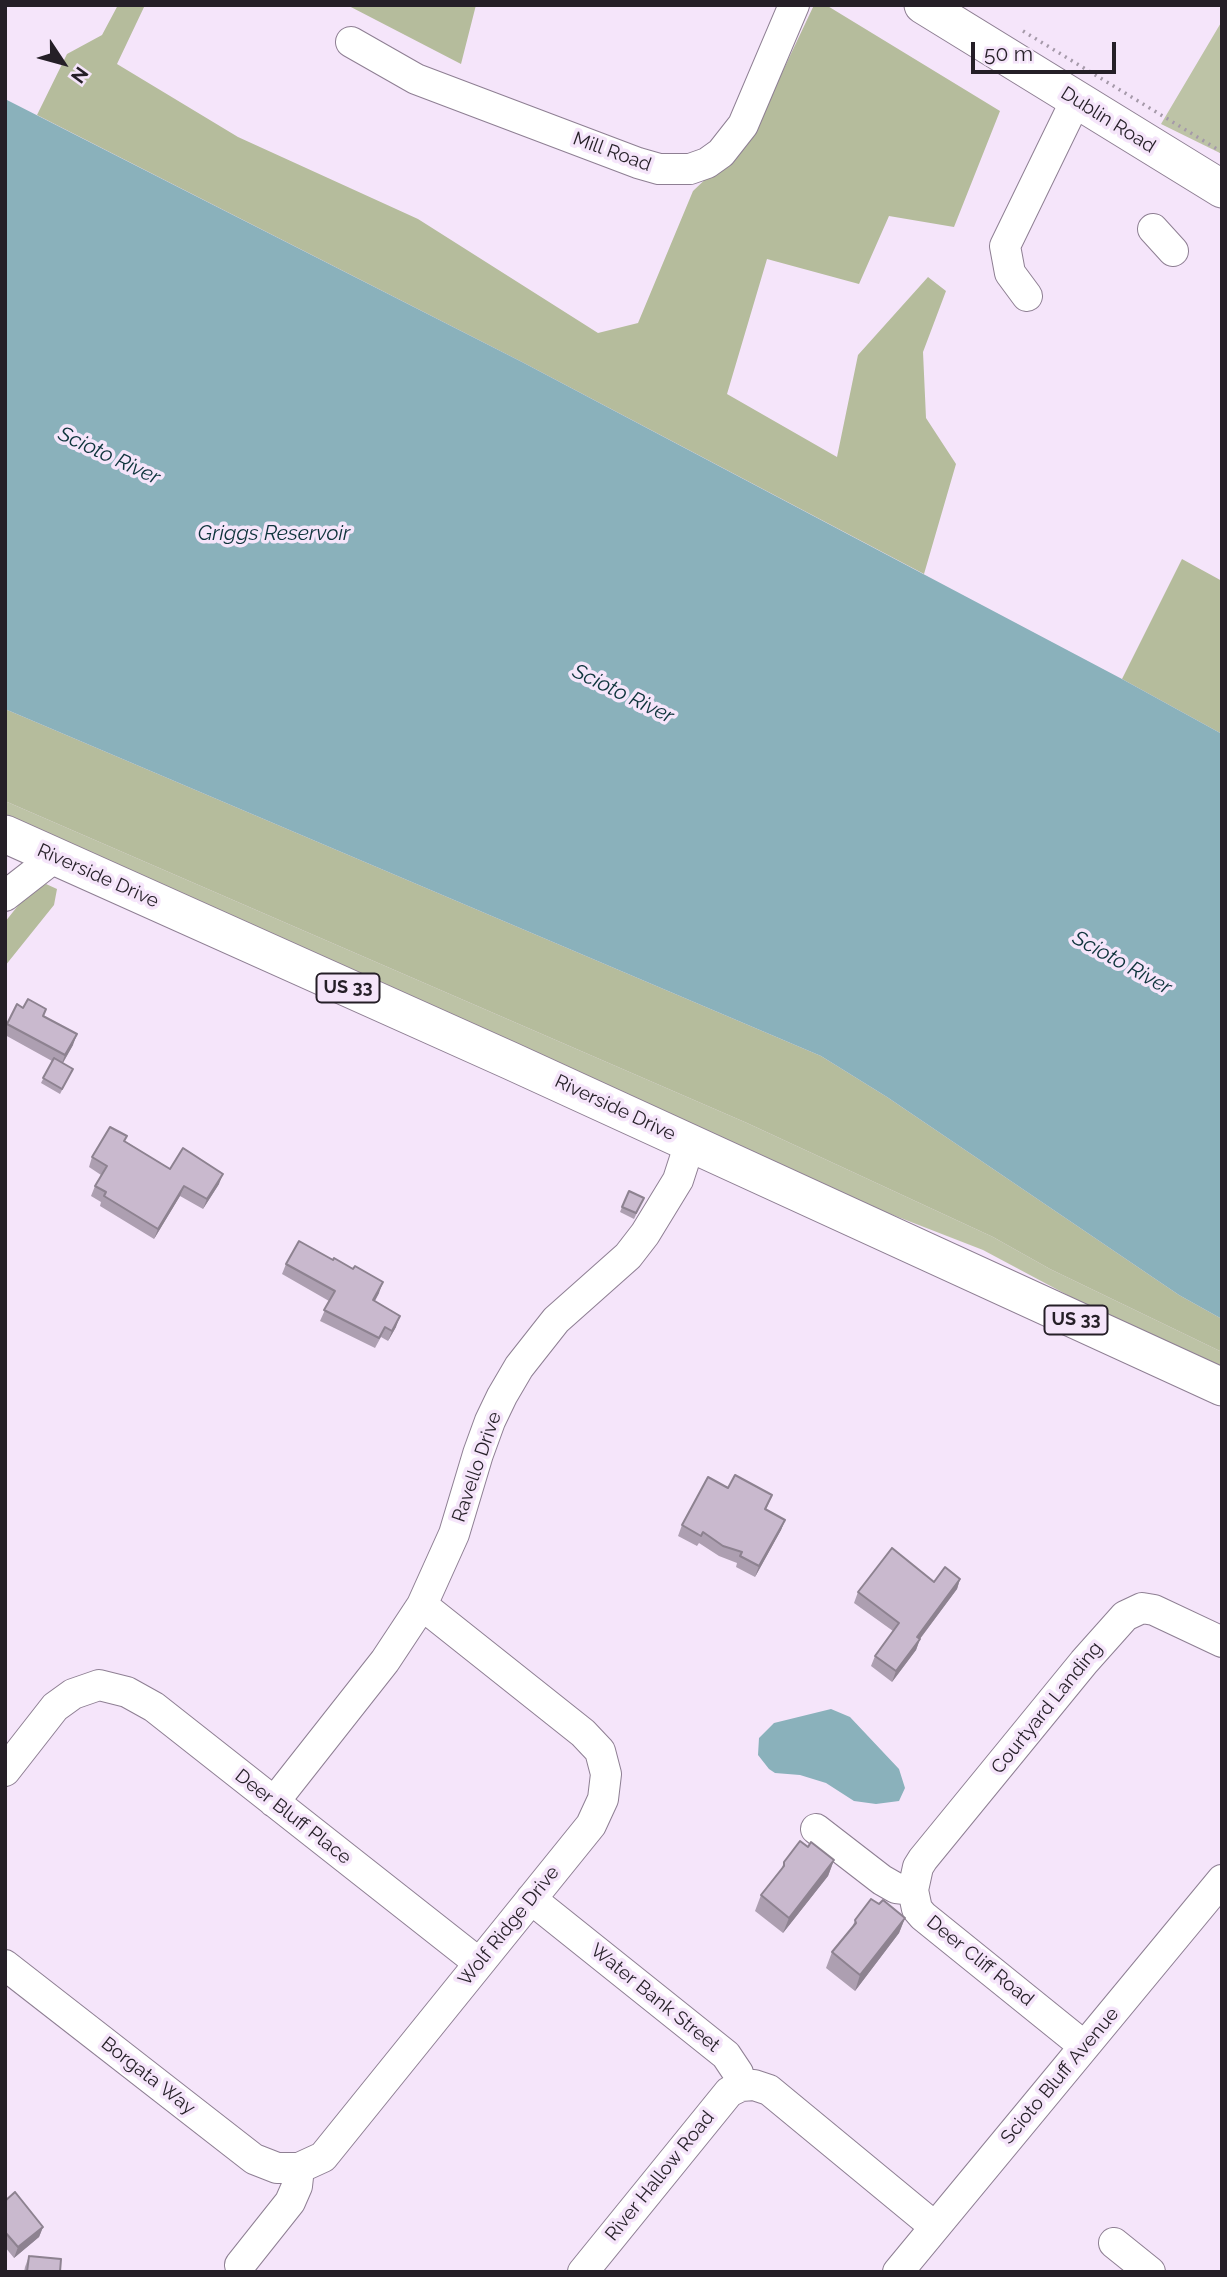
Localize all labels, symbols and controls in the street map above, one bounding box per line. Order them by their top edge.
north arrow [28,28,98,98]
scale bar [975,28,1120,72]
text: 50 m [984,41,1033,66]
text: N [67,63,93,88]
street label: Dublin Road [1056,82,1160,158]
street label: Mill Road [570,127,654,177]
water label: Scioto River [54,421,164,491]
water label: Griggs Reservoir [198,521,350,547]
water label: Scioto River [568,659,678,729]
street label: Riverside Drive [34,839,162,913]
water label: Scioto River [1068,925,1176,1001]
road number: US 33 [316,973,380,1002]
street label: Riverside Drive [551,1070,679,1146]
road number: US 33 [1044,1306,1108,1335]
street label: Ravello Drive [447,1409,507,1525]
street label: Courtyard Landing [987,1637,1107,1779]
street label: Deer Bluff Place [230,1765,356,1869]
street label: Wolf Ridge Drive [454,1861,564,1991]
street label: Deer Cliff Road [922,1911,1038,2011]
street label: Water Bank Street [586,1939,724,2057]
street label: Scioto Bluff Avenue [996,2003,1124,2149]
street label: Borgata Way [96,2032,200,2120]
street label: River Hallow Road [601,2107,719,2245]

